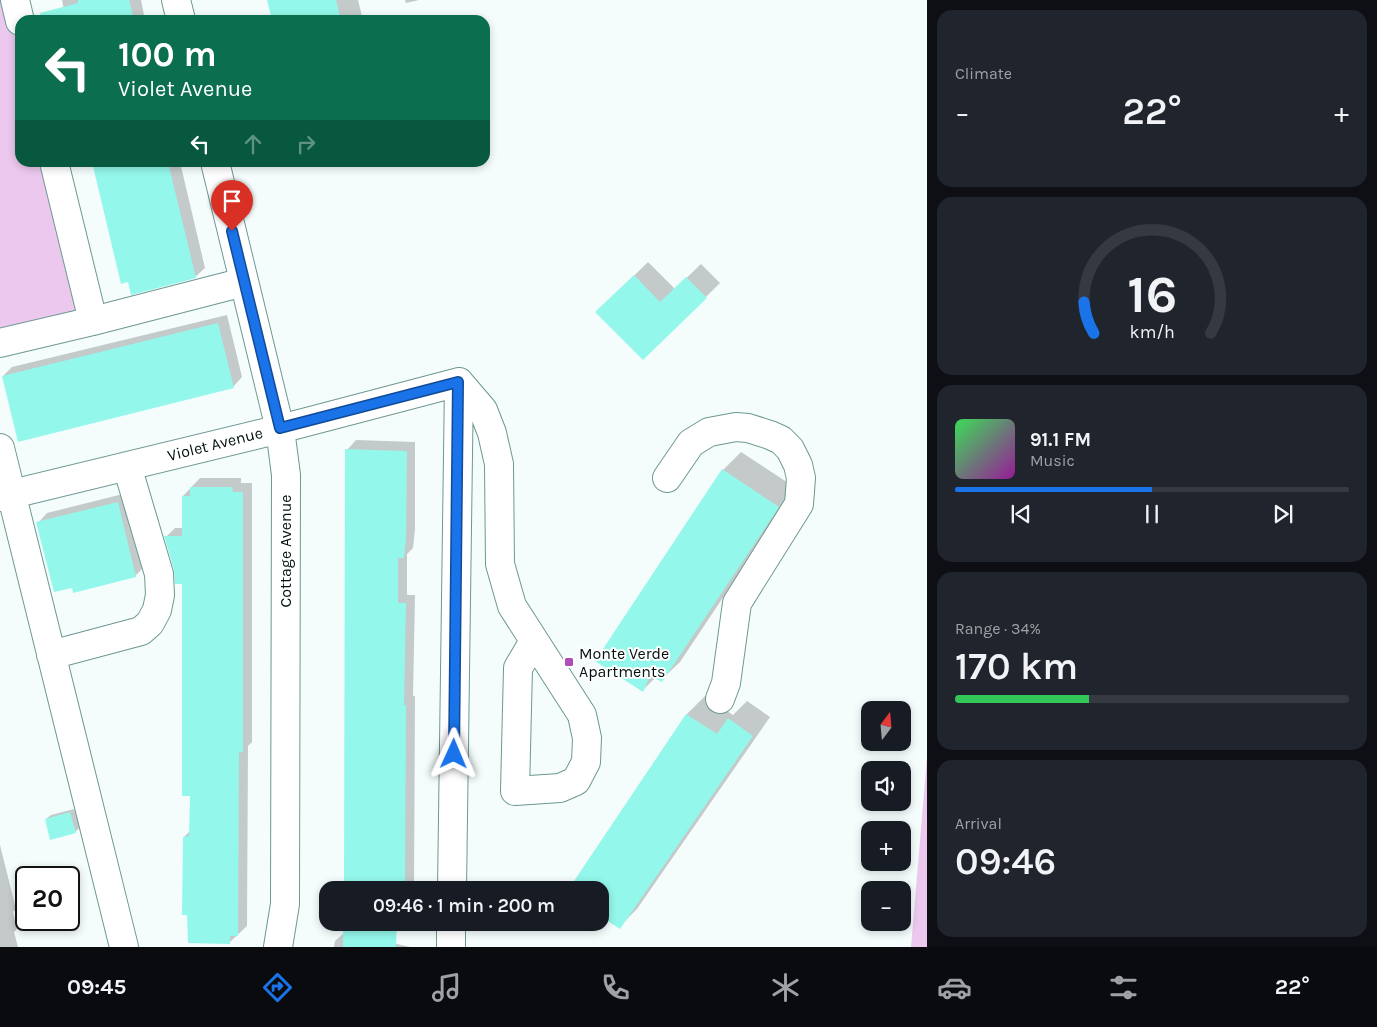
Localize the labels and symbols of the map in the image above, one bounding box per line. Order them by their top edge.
pin [211,180,253,231]
street label: Violet Avenue [165,423,265,465]
street label: Cottage Avenue [276,494,295,608]
place label: Monte Verde Apartments [579,644,669,681]
marker: Monte Verde Apartments [563,656,575,668]
north arrow [861,701,911,751]
position arrow [427,727,479,779]
speed limit sign: 20 [15,866,80,931]

